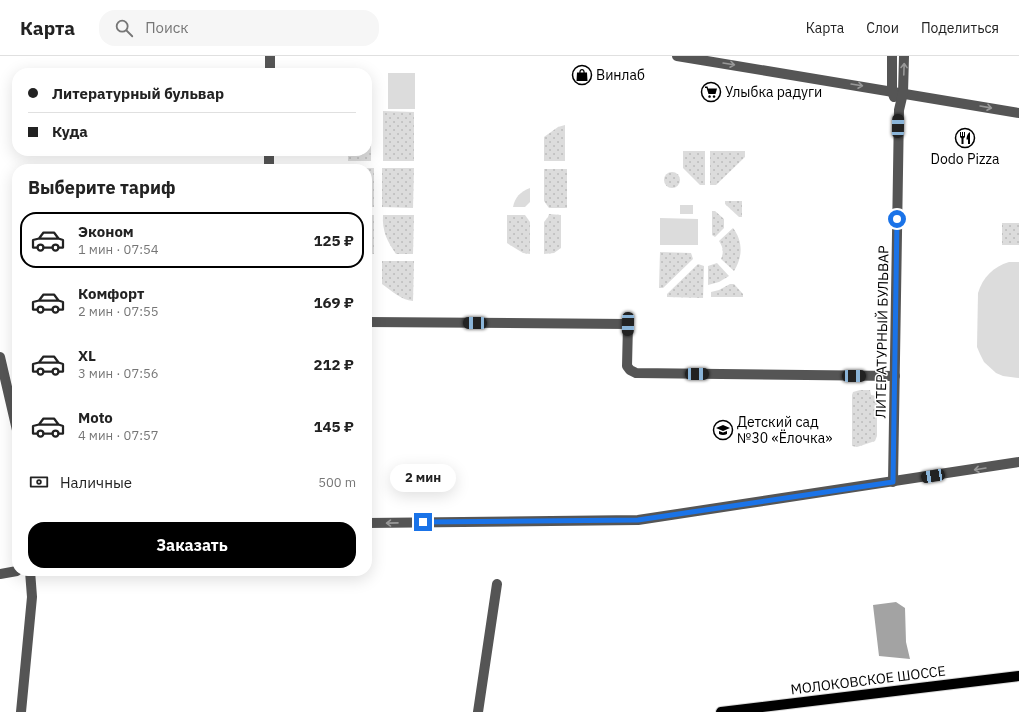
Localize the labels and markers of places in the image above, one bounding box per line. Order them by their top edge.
shop icon: Винлаб [571,64,593,86]
place label: Винлаб [596,66,645,84]
supermarket icon: Улыбка радуги [700,81,722,103]
place label: Улыбка радуги [725,83,822,101]
restaurant icon: Dodo Pizza [954,127,976,149]
place label: Dodo Pizza [931,150,1000,168]
place label: Детский сад №30 «Ёлочка» [737,413,832,447]
school or university icon: Детский сад №30 «Ёлочка» [712,419,734,441]

